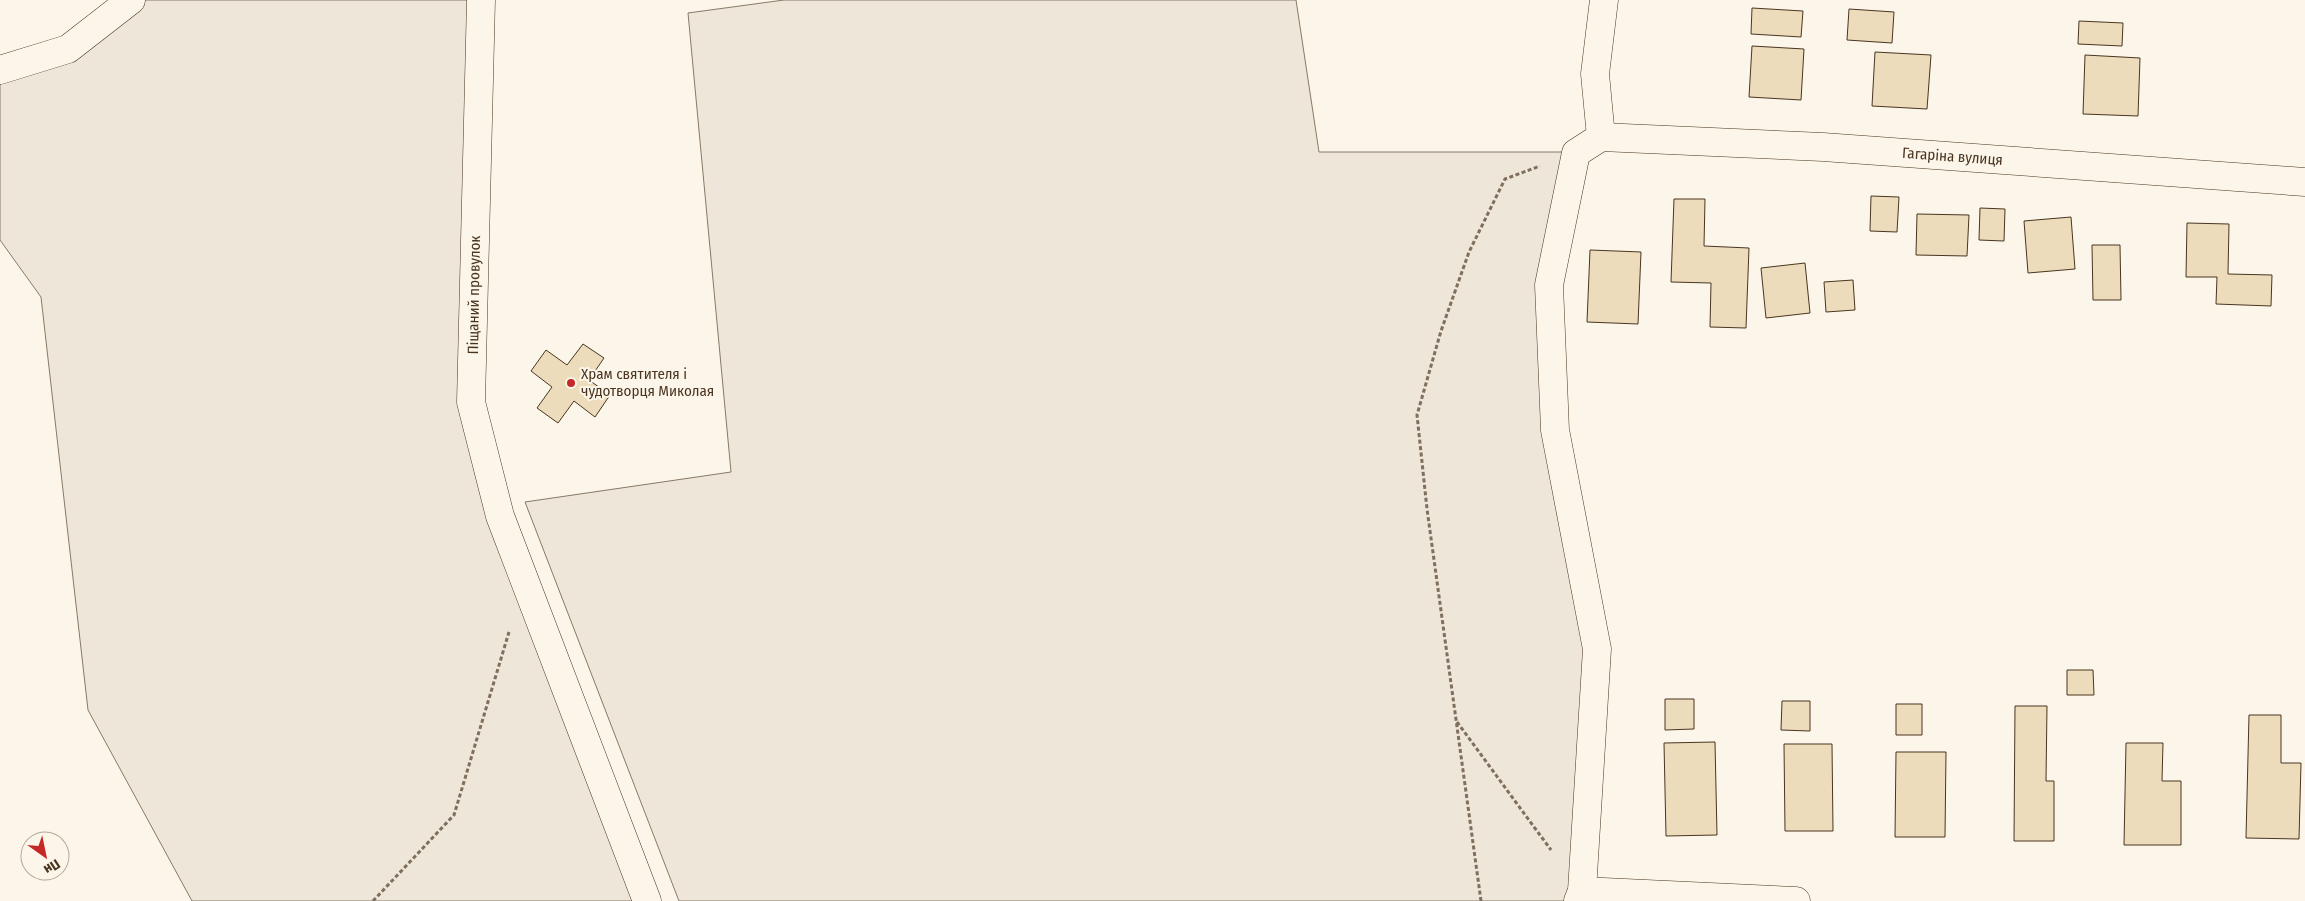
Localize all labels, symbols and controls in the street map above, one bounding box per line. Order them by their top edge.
street label: Гагаріна вулиця [1901,144,2004,169]
street label: Піщаний провулок [464,235,484,355]
place label: Храм святителя і чудотворця Миколая [581,365,714,400]
marker: Храм святителя і чудотворця Миколая [565,377,577,389]
north arrow [20,831,70,881]
text: Пн [41,855,63,878]

